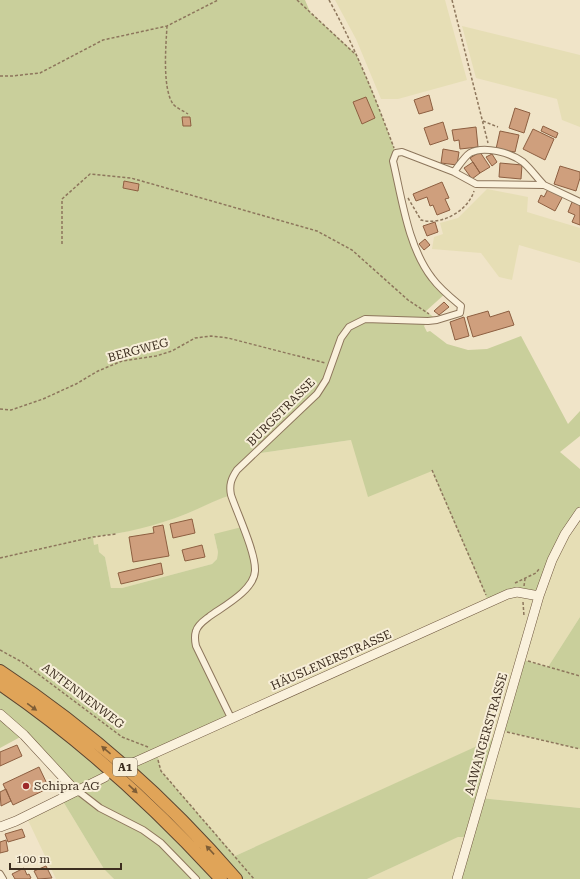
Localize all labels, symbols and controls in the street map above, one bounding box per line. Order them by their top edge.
street label: BERGWEG [106,335,171,365]
street label: BURGSTRASSE [244,375,318,449]
street label: HÄUSLENERSTRASSE [269,627,393,693]
street label: ANTENNENWEG [39,661,127,732]
street label: AAWANGERSTRASSE [462,671,510,797]
one-way arrow [27,702,37,710]
one-way arrow [101,746,111,755]
road number: A1 [113,758,137,776]
place label: Schipra AG [34,779,100,793]
marker: Schipra AG [21,781,31,791]
one-way arrow [128,784,138,793]
scale bar [10,845,121,871]
one-way arrow [205,845,215,855]
text: 100 m [16,852,50,866]

